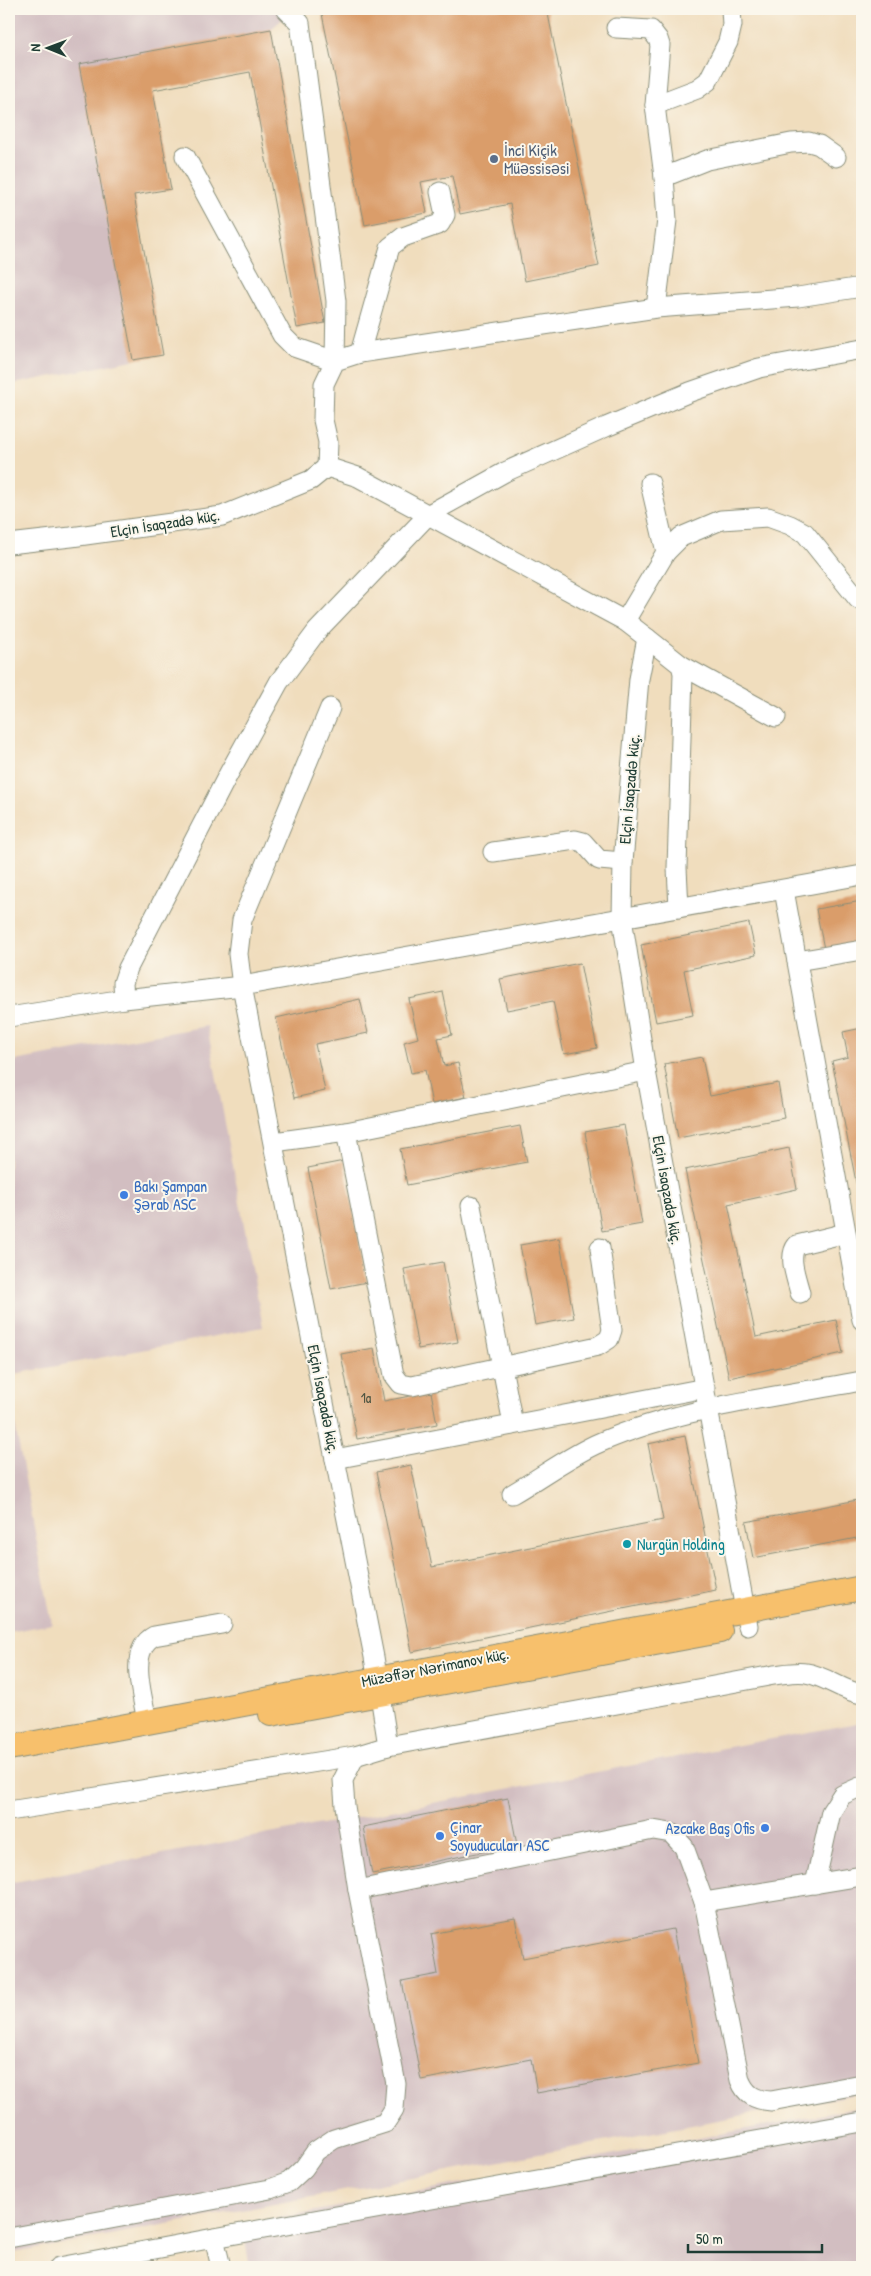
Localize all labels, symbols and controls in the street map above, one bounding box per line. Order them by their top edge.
north arrow [22,22,72,72]
text: N [25,43,44,52]
place label: İnci Kiçik Müəssisəsi [504,139,570,179]
marker: İnci Kiçik Müəssisəsi [488,153,500,165]
street label: Elçin İsaqzadə küç. [109,504,221,542]
street label: Elçin İsaqzadə küç. [613,733,645,845]
street label: Elçin İsaqzadə küç. [648,1134,688,1246]
place label: Bakı Şampan Şərab ASC [134,1175,207,1215]
marker: Bakı Şampan Şərab ASC [118,1189,130,1201]
street label: Elçin İsaqzadə küç. [303,1343,345,1455]
house number: 1a [361,1388,372,1407]
place label: Nurgün Holding [637,1533,725,1555]
marker: Nurgün Holding [621,1538,633,1550]
street label: Müzəffər Nərimanov küç. [360,1642,510,1692]
place label: Çinar Soyuducuları ASC [450,1816,550,1856]
place label: Azcake Baş Ofis [665,1817,755,1839]
marker: Azcake Baş Ofis [759,1822,771,1834]
marker: Çinar Soyuducuları ASC [434,1830,446,1842]
scale bar [688,2221,822,2253]
text: 50 m [696,2228,723,2249]

